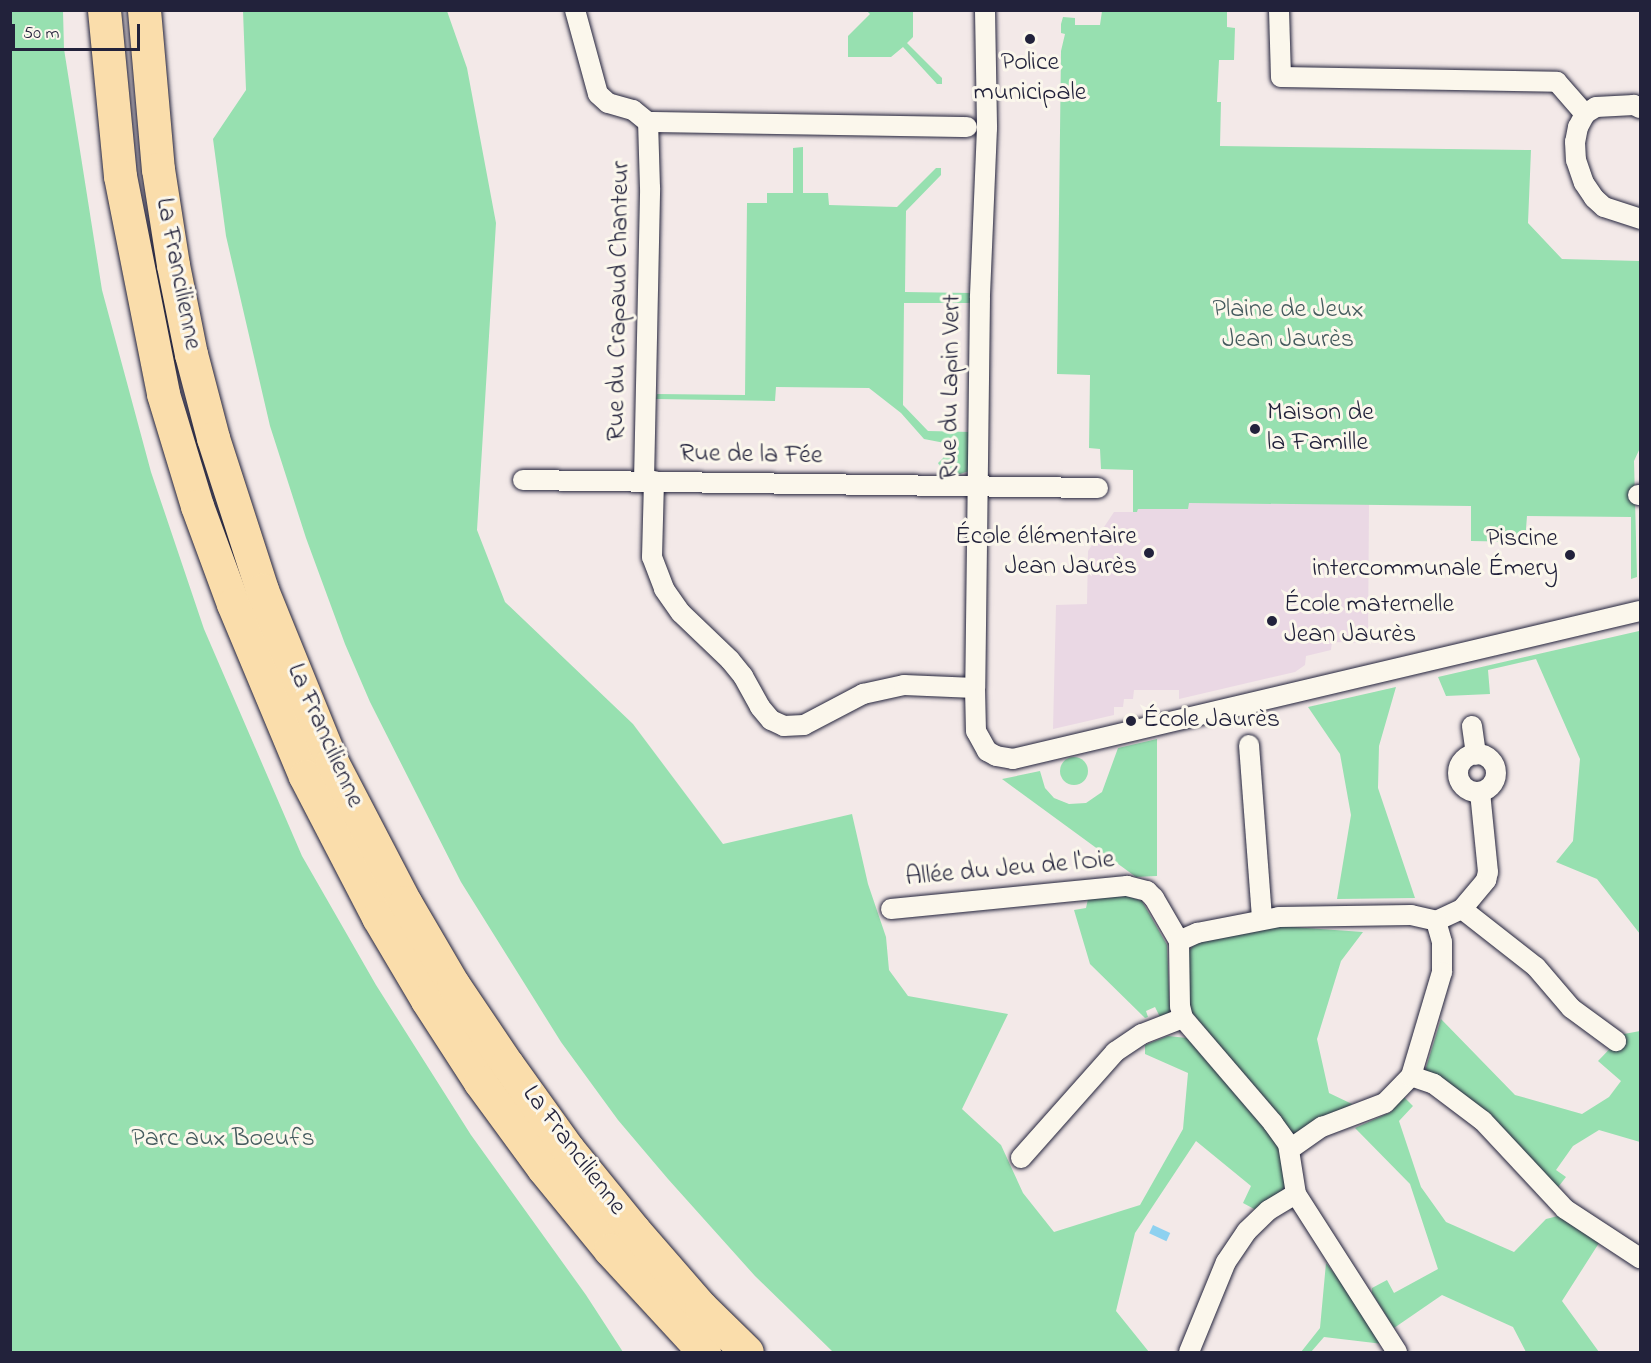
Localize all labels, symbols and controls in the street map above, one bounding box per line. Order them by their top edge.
scale bar [15,12,142,50]
text: 50 m [23,21,60,47]
marker: Police municipale [1023,32,1037,46]
place label: Police municipale [974,48,1086,110]
street label: Rue du Crapaud Chanteur [602,161,638,441]
street label: La Francilienne [147,195,207,353]
street label: Rue du Lapin Vert [935,294,969,480]
park label: Plaine de Jeux Jean Jaurès [1212,295,1364,356]
place label: Maison de la Famille [1267,398,1374,460]
marker: Maison de la Famille [1248,422,1262,436]
street label: Rue de la Fée [679,439,823,473]
place label: École élémentaire Jean Jaurès [955,522,1137,584]
place label: Piscine intercommunale Émery [1312,524,1558,586]
marker: École élémentaire Jean Jaurès [1142,546,1156,560]
marker: Piscine intercommunale Émery [1563,548,1577,562]
place label: École maternelle Jean Jaurès [1284,590,1454,652]
marker: École maternelle Jean Jaurès [1265,614,1279,628]
street label: La Francilienne [278,659,370,813]
place label: École Jaurès [1143,705,1280,737]
marker: École Jaurès [1124,714,1138,728]
street label: Allée du Jeu de l'Oie [904,845,1116,895]
street label: La Francilienne [514,1080,632,1222]
park label: Parc aux Boeufs [131,1124,315,1156]

